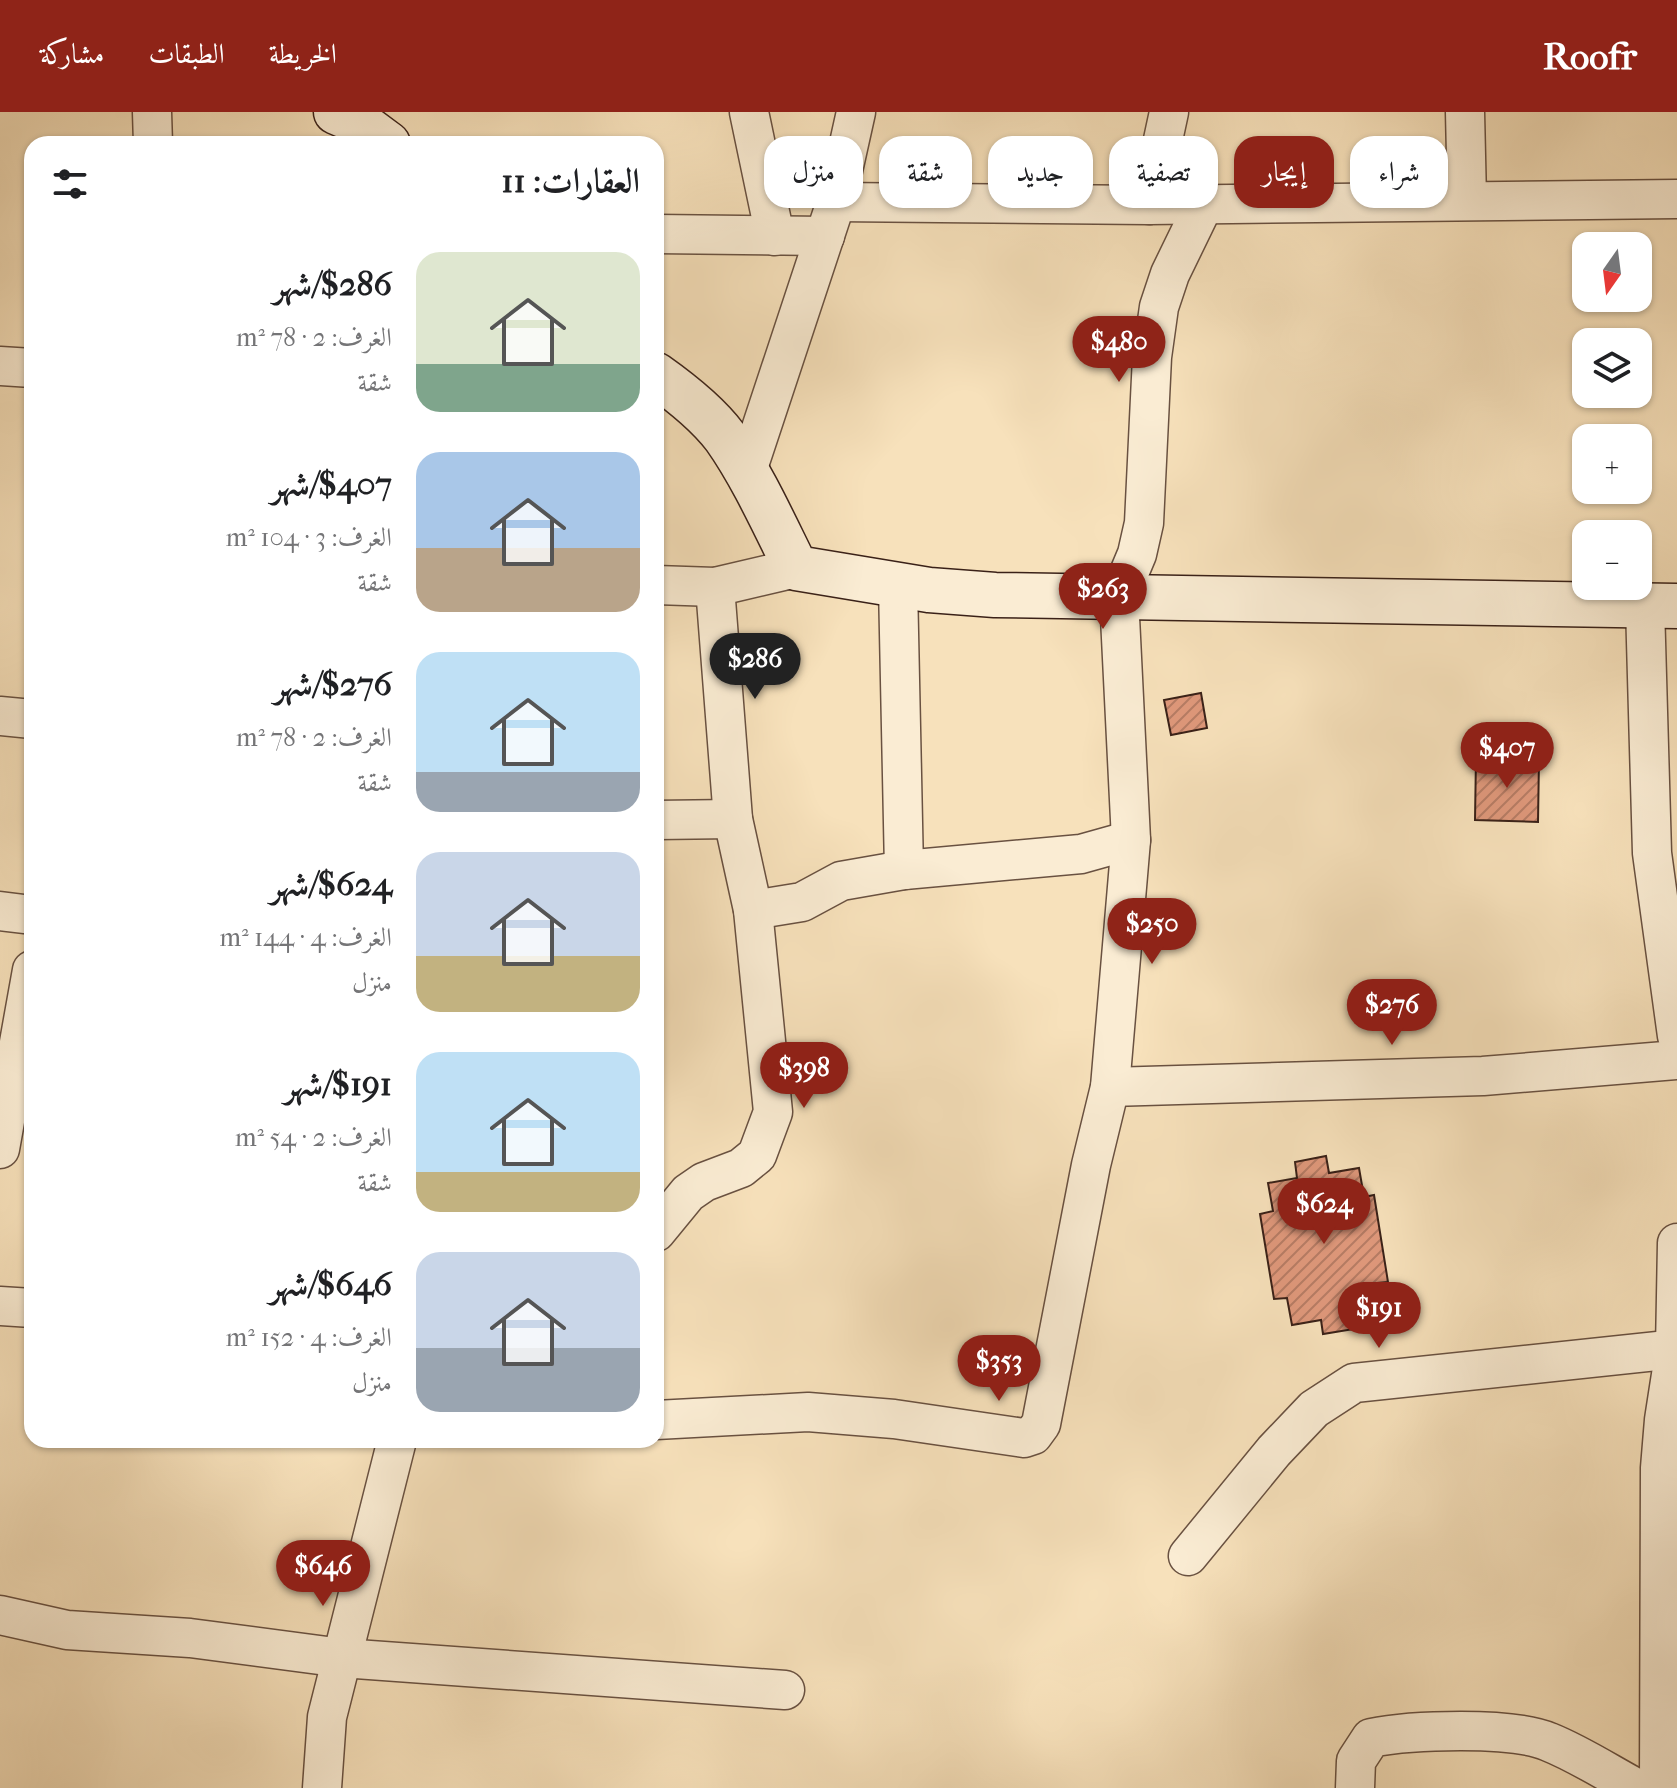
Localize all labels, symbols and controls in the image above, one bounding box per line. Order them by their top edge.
text: Roofr [1543,34,1637,79]
text: مشاركة [40,37,104,70]
text: الطبقات [148,37,225,70]
text: الخريطة [269,37,337,70]
chip: منزل [764,136,863,208]
chip: شقة [879,136,972,208]
chip: جديد [988,136,1093,208]
chip: تصفية [1109,136,1218,208]
chip: إيجار [1234,136,1334,208]
chip: شراء [1350,136,1448,208]
text: العقارات: 11 [501,161,640,201]
icon: filters [48,162,92,206]
north arrow [1572,232,1652,312]
map controls [1572,232,1652,600]
text: $286/شهر [273,264,392,304]
icon: home [480,284,576,380]
pin: $480 [1072,316,1166,384]
text: الغرف: 2 · 78 m² [236,322,392,353]
text: $480 [1090,326,1148,357]
button: layers [1572,328,1652,408]
text: شقة [358,367,392,398]
button: + [1572,424,1652,504]
text: $407/شهر [271,464,392,504]
icon: home [480,484,576,580]
button: − [1572,520,1652,600]
text: الغرف: 3 · 104 m² [226,522,392,553]
pin: $263 [1056,563,1150,631]
text: شقة [358,567,392,598]
text: $263 [1077,573,1129,604]
pin: $286 [708,633,802,701]
text: $286 [728,643,782,674]
text: $276/شهر [274,664,392,704]
icon: home [480,684,576,780]
text: الغرف: 2 · 78 m² [236,722,392,753]
pin: $407 [1460,722,1554,790]
text: $407 [1479,732,1535,763]
text: شقة [358,767,392,798]
text: $624/شهر [270,864,392,904]
icon: home [480,884,576,980]
pin: $250 [1105,898,1199,966]
text: $250 [1125,908,1179,939]
text: الغرف: 4 · 144 m² [220,922,392,953]
text: منزل [352,967,392,998]
pin: $276 [1345,979,1439,1047]
text: $276 [1365,989,1419,1020]
pin: $398 [757,1042,851,1110]
text: $398 [778,1052,830,1083]
text: $191/شهر [284,1064,392,1104]
icon: home [480,1084,576,1180]
text: الغرف: 2 · 54 m² [235,1122,392,1153]
text: شقة [358,1167,392,1198]
pin: $624 [1277,1178,1371,1246]
text: $624 [1295,1188,1353,1219]
text: $646/شهر [269,1264,392,1304]
pin: $191 [1332,1282,1426,1350]
icon: home [480,1284,576,1380]
text: $191 [1356,1292,1402,1323]
text: الغرف: 4 · 152 m² [226,1322,392,1353]
pin: $353 [952,1335,1046,1403]
text: $353 [976,1345,1022,1376]
text: منزل [352,1367,392,1398]
pin: $646 [276,1540,370,1608]
text: $646 [294,1550,352,1581]

